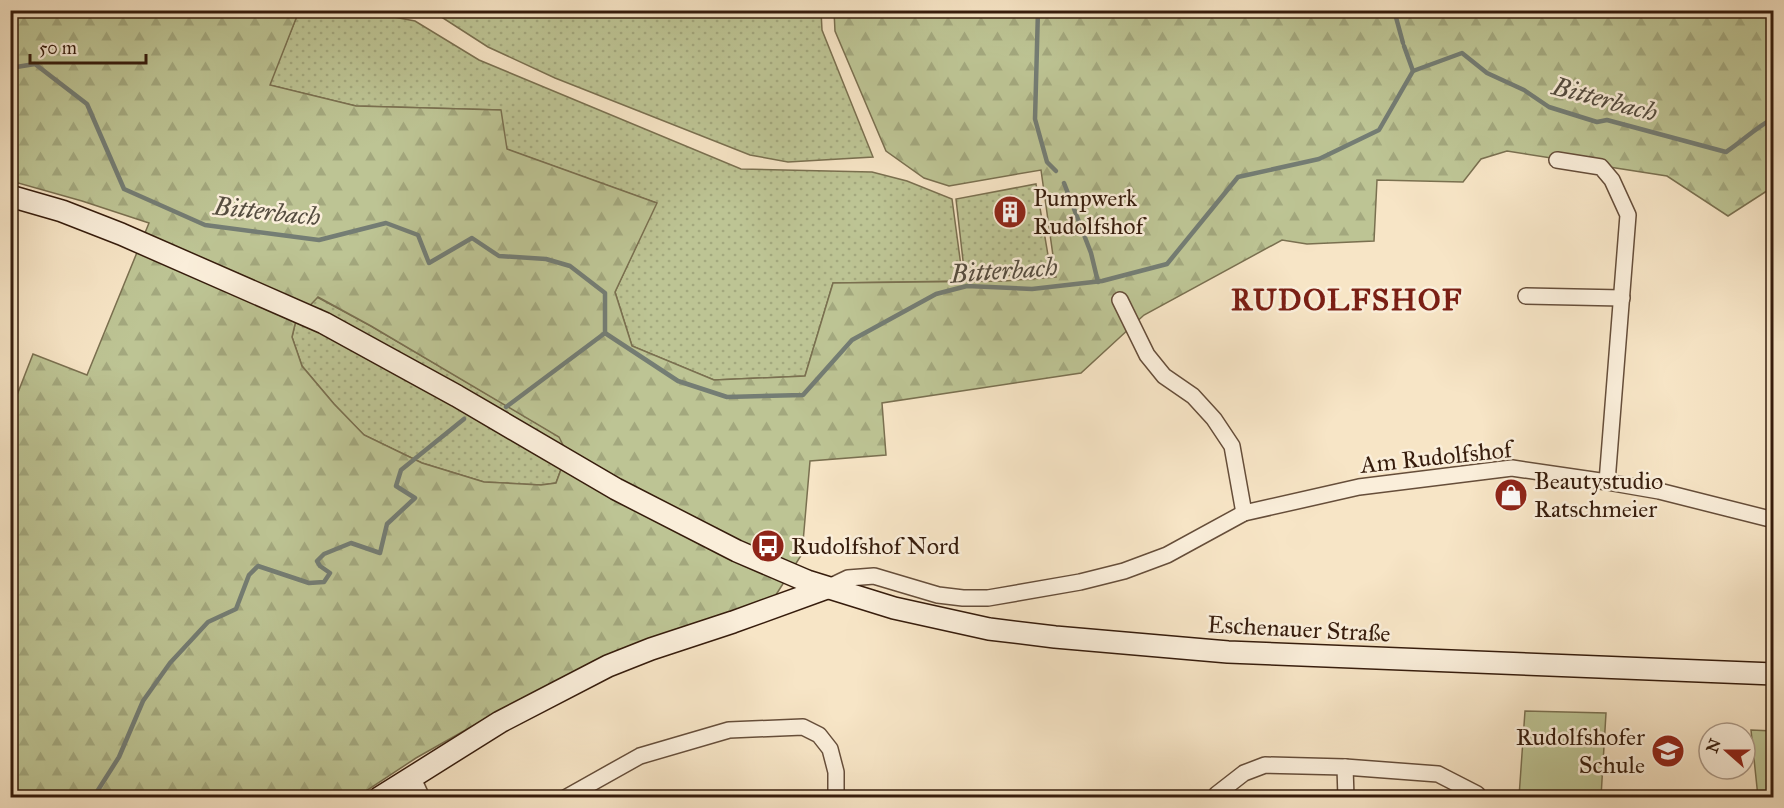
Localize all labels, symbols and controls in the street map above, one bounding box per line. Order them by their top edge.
scale bar [30,27,146,65]
text: 50 m [39,37,77,59]
water label: Bitterbach [1548,69,1661,128]
place label: Pumpwerk Rudolfshof [1033,183,1147,241]
water label: Bitterbach [211,189,322,233]
building icon: Pumpwerk Rudolfshof [992,194,1028,230]
water label: Bitterbach [948,250,1059,290]
district label: RUDOLFSHOF [1231,282,1463,318]
street label: Am Rudolfshof [1358,434,1517,480]
place label: Beautystudio Ratschmeier [1534,466,1663,524]
shop icon: Beautystudio Ratschmeier [1493,477,1529,513]
bus stop icon: Rudolfshof Nord [750,528,786,564]
place label: Rudolfshof Nord [791,531,960,561]
street label: Eschenauer Straße [1207,609,1391,649]
north arrow [1697,721,1757,781]
place label: Rudolfshofer Schule [1516,722,1645,780]
school or university icon: Rudolfshofer Schule [1650,733,1686,769]
text: N [1702,736,1725,756]

